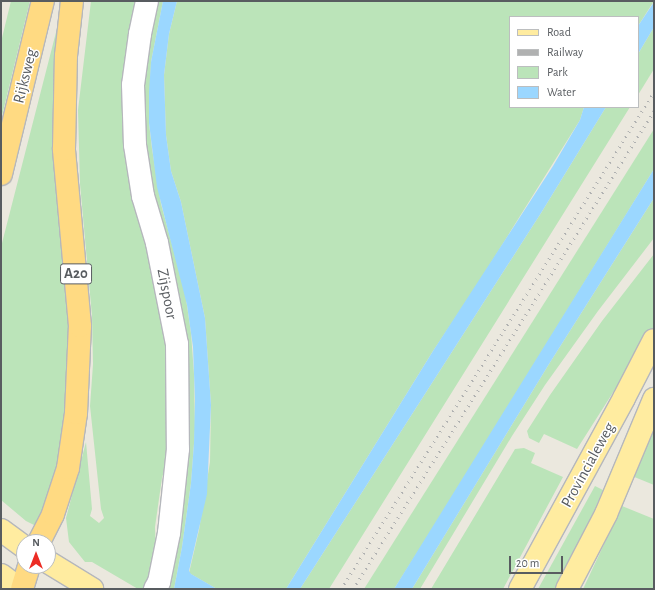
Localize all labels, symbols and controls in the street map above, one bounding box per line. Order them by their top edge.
legend [509,16,639,108]
text: Road [547,26,571,38]
text: Railway [547,46,583,58]
street label: Rijksweg [9,47,41,105]
text: Park [547,66,568,78]
text: Water [547,86,576,98]
road number: A20 [60,261,92,287]
street label: Zijspoor [153,267,181,321]
street label: Provincialeweg [557,419,619,511]
north arrow [16,534,56,574]
text: N [32,537,40,548]
scale bar [511,548,565,574]
text: 20 m [516,557,539,569]

